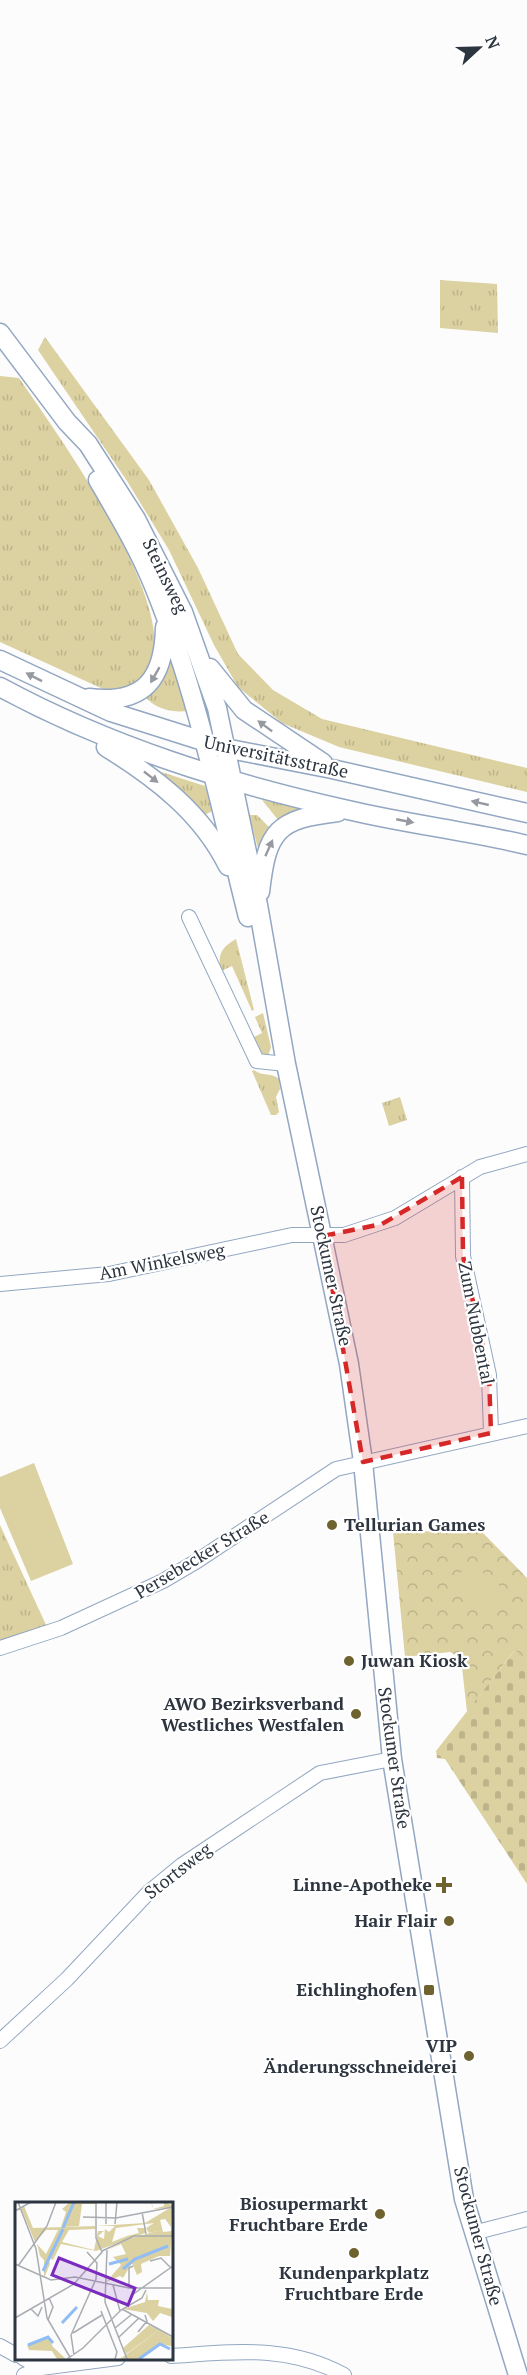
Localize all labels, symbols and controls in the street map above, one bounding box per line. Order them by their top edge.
north arrow [449,18,509,78]
text: N [480,33,505,52]
street label: Steinsweg [137,534,195,618]
one-way arrow [150,667,160,684]
one-way arrow [26,672,43,682]
one-way arrow [257,720,273,732]
street label: Universitätsstraße [202,729,351,783]
one-way arrow [143,771,158,783]
one-way arrow [470,798,489,807]
one-way arrow [396,817,415,826]
one-way arrow [265,840,274,857]
street label: Stockumer Straße [305,1203,359,1348]
street label: Am Winkelsweg [97,1237,227,1285]
street label: Zum Nubbental [453,1259,501,1387]
street label: Persebecker Straße [130,1505,273,1604]
place label: Tellurian Games [344,1512,485,1536]
marker: Tellurian Games [325,1518,339,1532]
place label: Juwan Kiosk [361,1648,468,1672]
marker: Juwan Kiosk [342,1654,356,1668]
street label: Stockumer Straße [373,1685,417,1830]
place label: AWO Bezirksverband Westliches Westfalen [161,1691,344,1736]
marker: AWO Bezirksverband Westliches Westfalen [349,1707,363,1721]
street label: Stortsweg [139,1836,216,1904]
place label: Linne-Apotheke [293,1872,432,1896]
marker: Linne-Apotheke [437,1878,451,1892]
place label: Hair Flair [354,1908,437,1932]
marker: Hair Flair [442,1914,456,1928]
place label: Eichlinghofen [296,1977,417,2001]
marker: Eichlinghofen [422,1983,436,1997]
place label: VIP Änderungsschneiderei [264,2033,457,2078]
marker: VIP Änderungsschneiderei [462,2049,476,2063]
street label: Stockumer Straße [449,2164,509,2308]
place label: Biosupermarkt Fruchtbare Erde [229,2191,368,2236]
inset map [15,2202,172,2360]
marker: Biosupermarkt Fruchtbare Erde [373,2207,387,2221]
marker: Kundenparkplatz Fruchtbare Erde [347,2246,361,2260]
place label: Kundenparkplatz Fruchtbare Erde [279,2260,429,2305]

